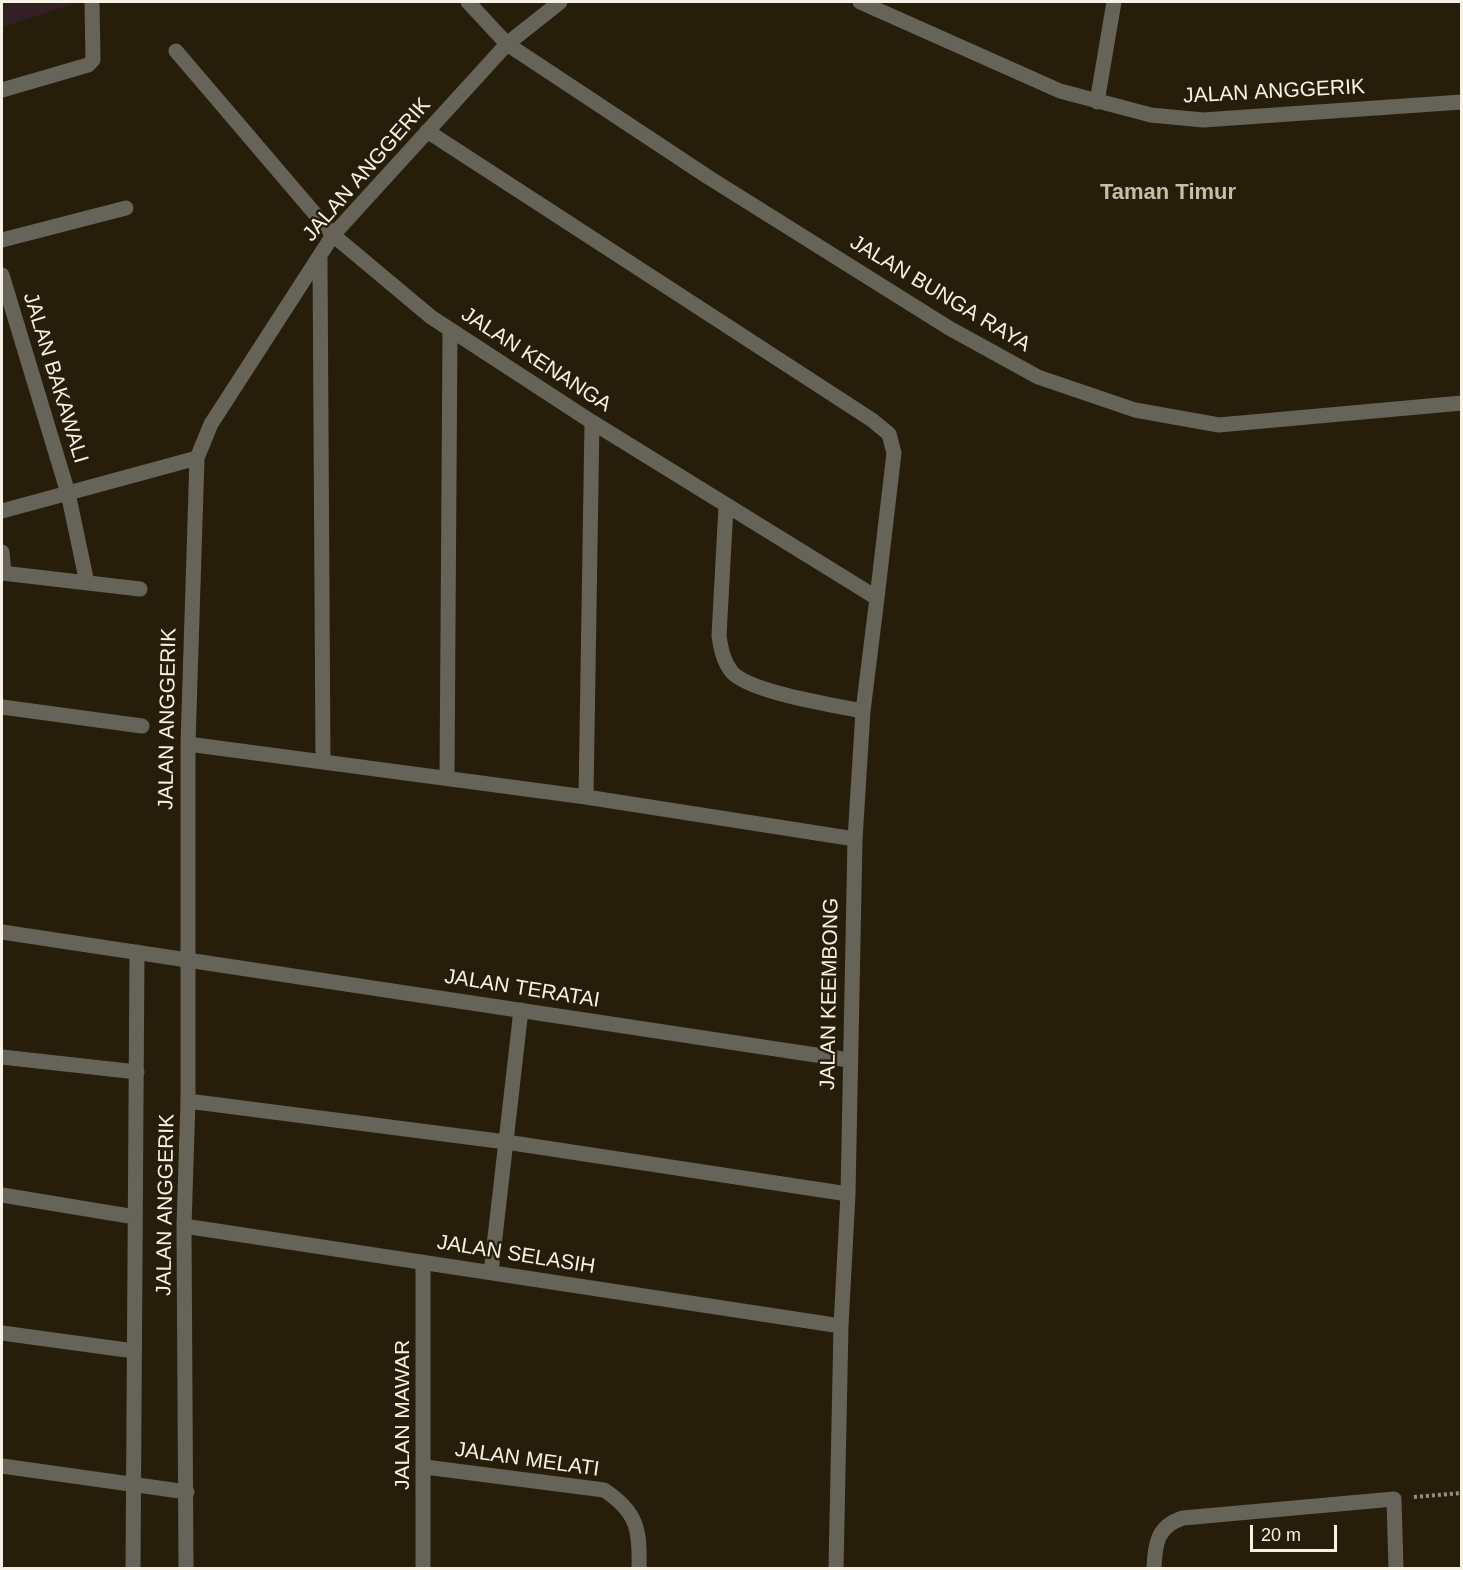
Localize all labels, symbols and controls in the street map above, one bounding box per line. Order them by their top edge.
street label: JALAN ANGGERIK [1182,75,1366,109]
street label: JALAN ANGGERIK [298,93,436,247]
district label: Taman Timur [1100,180,1236,206]
street label: JALAN BUNGA RAYA [845,230,1035,358]
street label: JALAN BAKAWALI [17,290,93,466]
street label: JALAN KENANGA [456,302,616,418]
street label: JALAN ANGGERIK [154,628,182,810]
street label: JALAN KEEMBONG [816,898,844,1090]
street label: JALAN TERATAI [443,964,601,1014]
street label: JALAN ANGGERIK [152,1114,180,1296]
street label: JALAN SELASIH [435,1230,597,1280]
street label: JALAN MAWAR [390,1340,416,1490]
street label: JALAN MELATI [453,1437,601,1483]
scale bar [1253,1513,1340,1551]
text: 20 m [1261,1525,1301,1545]

